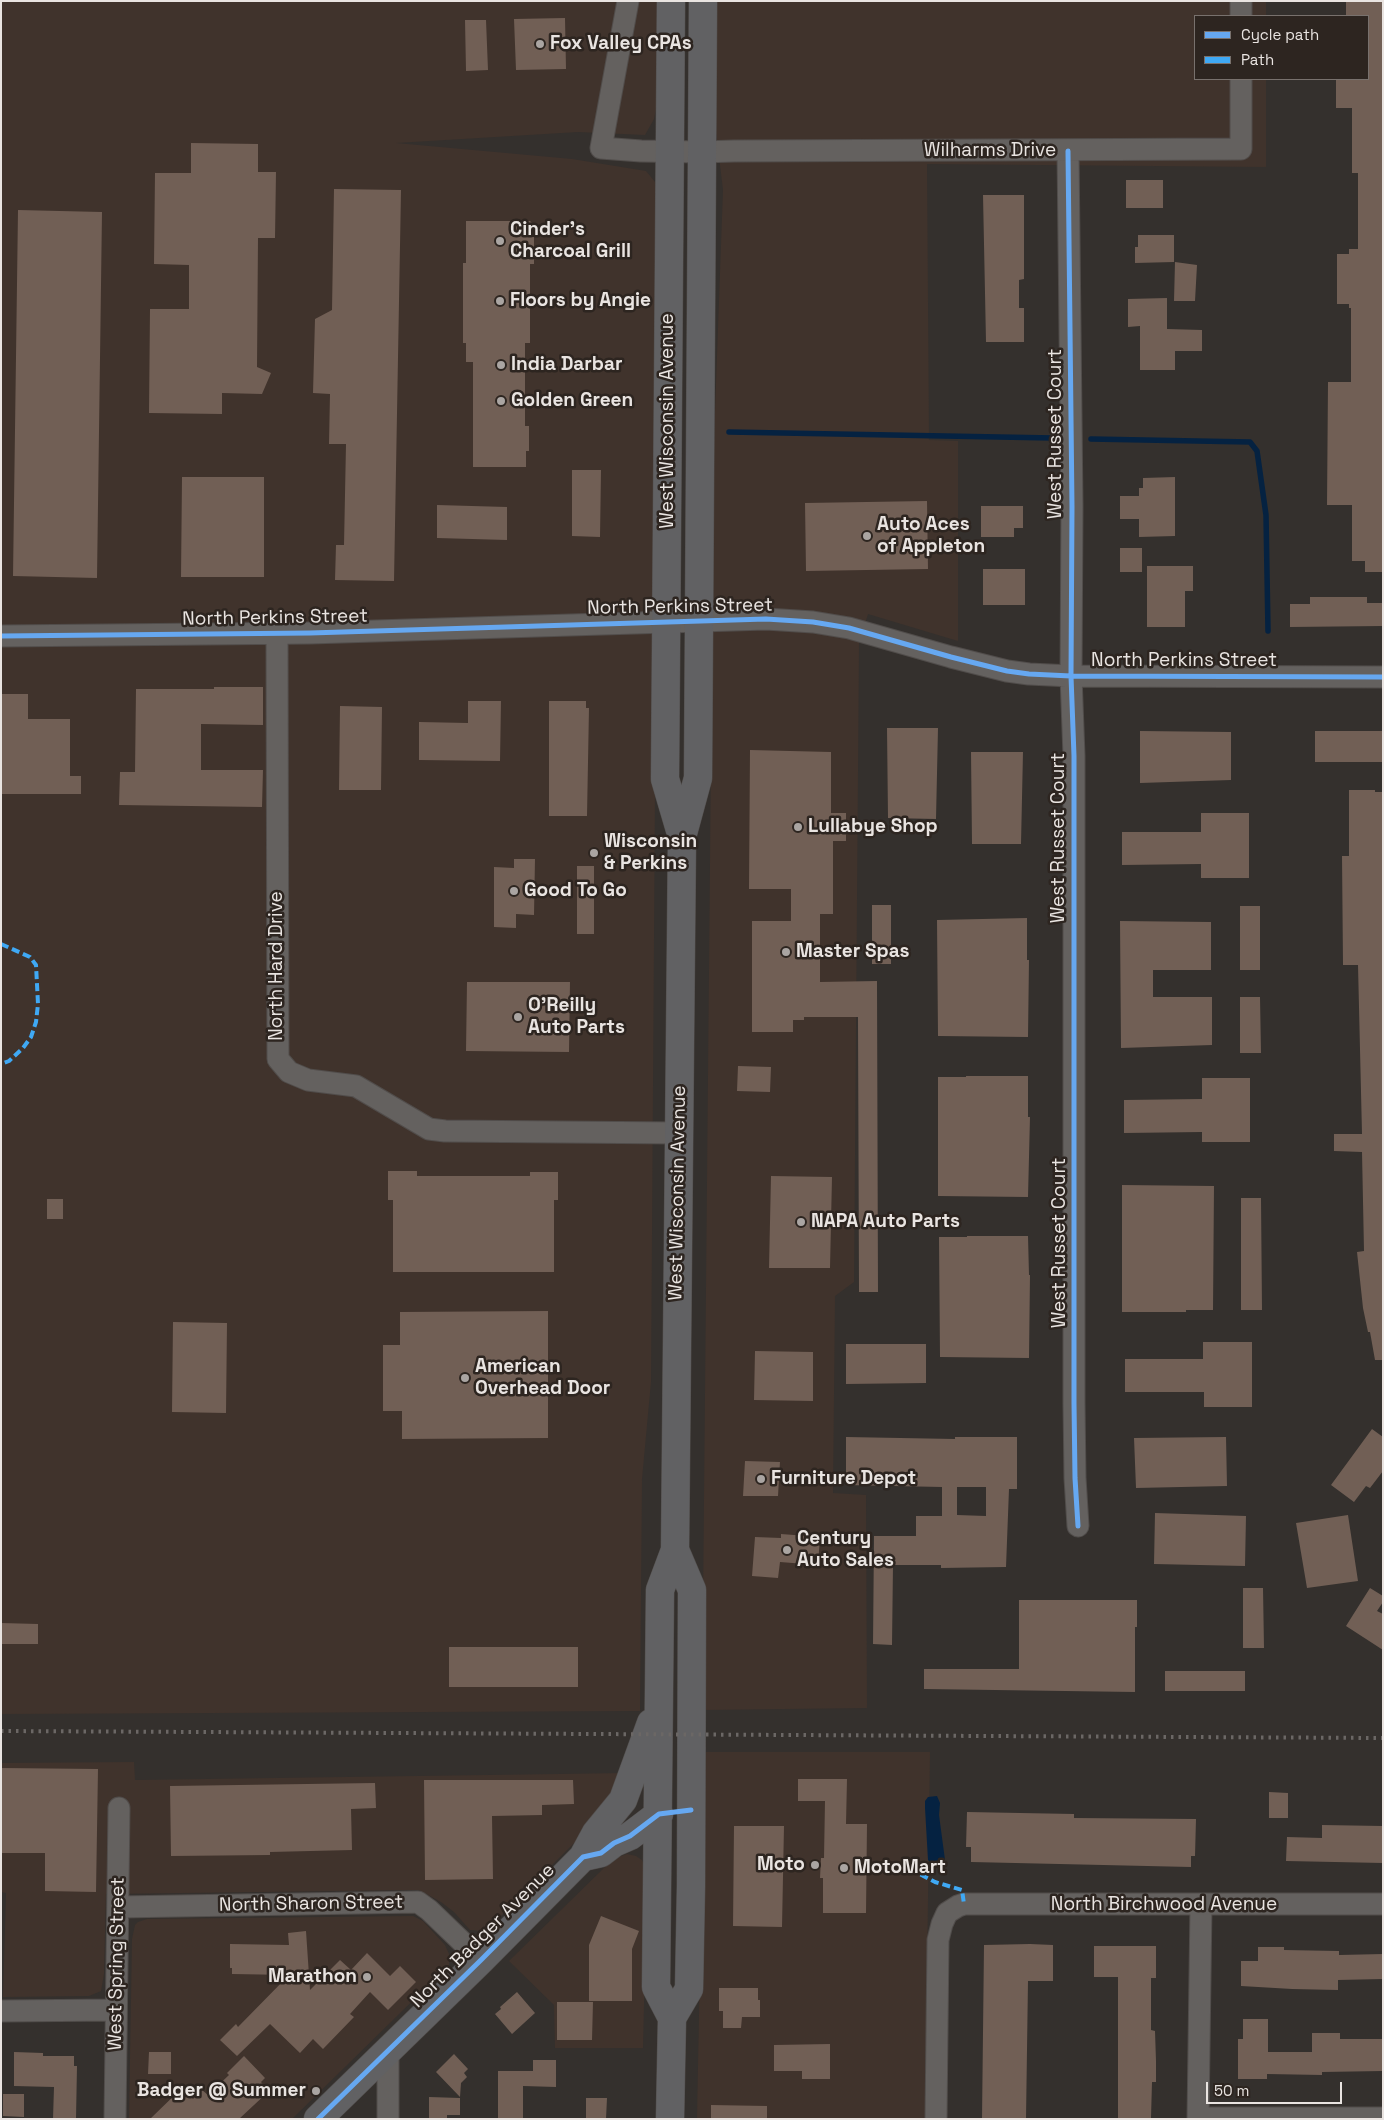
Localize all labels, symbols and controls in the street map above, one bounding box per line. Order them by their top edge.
legend [1194,15,1369,80]
text: Cycle path [1241,25,1319,44]
place label: Fox Valley CPAs [550,33,692,55]
marker: Fox Valley CPAs [534,38,546,50]
text: Path [1241,50,1274,69]
street label: Wilharms Drive [924,140,1056,162]
place label: Cinder’s Charcoal Grill [510,219,631,263]
marker: Cinder’s Charcoal Grill [494,235,506,247]
place label: Floors by Angie [510,290,651,312]
marker: Floors by Angie [494,295,506,307]
street label: West Wisconsin Avenue [657,313,679,529]
street label: West Russet Court [1045,349,1067,519]
place label: India Darbar [511,354,622,376]
marker: India Darbar [495,359,507,371]
place label: Golden Green [511,390,633,412]
marker: Golden Green [495,395,507,407]
place label: Auto Aces of Appleton [877,514,985,558]
marker: Auto Aces of Appleton [861,530,873,542]
street label: North Perkins Street [587,594,773,620]
street label: North Perkins Street [182,605,368,631]
street label: North Perkins Street [1091,650,1277,672]
street label: West Russet Court [1048,753,1070,923]
place label: Lullabye Shop [808,816,938,838]
marker: Lullabye Shop [792,821,804,833]
place label: Wisconsin & Perkins [604,831,697,875]
marker: Wisconsin & Perkins [588,847,600,859]
place label: Good To Go [524,880,627,902]
marker: Good To Go [508,885,520,897]
street label: North Hard Drive [266,891,288,1041]
place label: Master Spas [796,941,910,963]
marker: Master Spas [780,946,792,958]
place label: O'Reilly Auto Parts [528,995,625,1039]
marker: O'Reilly Auto Parts [512,1011,524,1023]
street label: West Wisconsin Avenue [665,1085,691,1301]
street label: West Russet Court [1049,1158,1071,1328]
place label: NAPA Auto Parts [811,1211,960,1233]
marker: NAPA Auto Parts [795,1216,807,1228]
place label: American Overhead Door [475,1356,610,1400]
marker: American Overhead Door [459,1372,471,1384]
place label: Furniture Depot [771,1468,916,1490]
marker: Furniture Depot [755,1473,767,1485]
place label: Century Auto Sales [797,1528,894,1572]
marker: Century Auto Sales [781,1544,793,1556]
place label: Moto [757,1854,805,1876]
place label: MotoMart [854,1857,946,1879]
street label: North Badger Avenue [406,1859,560,2013]
marker: Moto [809,1859,821,1871]
marker: MotoMart [838,1862,850,1874]
street label: West Spring Street [104,1877,130,2051]
street label: North Sharon Street [219,1891,403,1917]
street label: North Birchwood Avenue [1051,1894,1277,1916]
place label: Marathon [268,1966,357,1988]
marker: Marathon [361,1971,373,1983]
scale bar [1209,2072,1345,2104]
place label: Badger @ Summer [137,2080,306,2102]
text: 50 m [1214,2081,1249,2100]
marker: Badger @ Summer [310,2085,322,2097]

